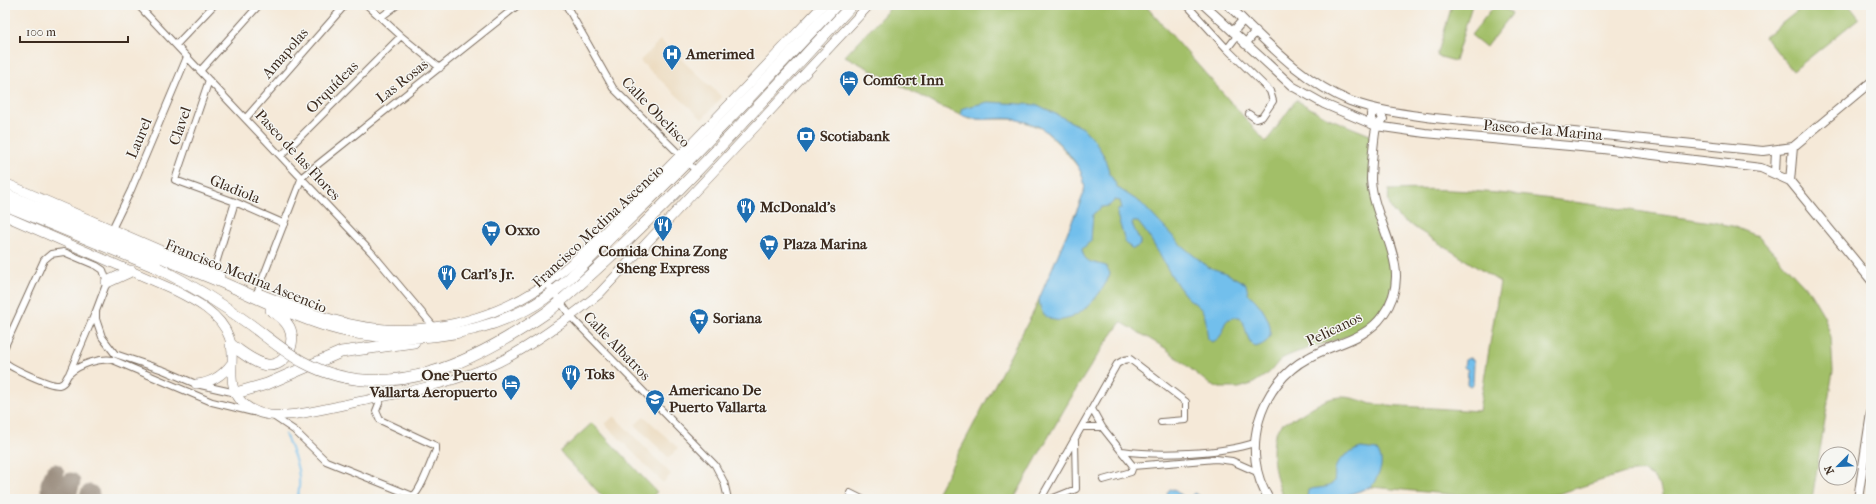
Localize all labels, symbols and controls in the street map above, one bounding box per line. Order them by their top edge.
scale bar [20,18,128,44]
street label: Amapolas [257,24,312,83]
text: 100 m [26,25,56,39]
hospital icon: Amerimed [661,43,683,71]
place label: Amerimed [685,45,755,63]
street label: Las Rosas [372,55,432,107]
street label: Orquídeas [302,57,362,117]
hotel icon: Comfort Inn [838,69,860,97]
place label: Comfort Inn [863,71,944,89]
street label: Calle Obelisco [618,73,694,151]
street label: Clavel [165,104,195,148]
street label: Paseo de las Flores [251,106,345,204]
street label: Laurel [122,115,156,161]
street label: Paseo de la Marina [1483,116,1605,144]
bank icon: Scotiabank [795,125,817,153]
place label: Scotiabank [820,127,891,145]
street label: Francisco Medina Ascencio [529,160,668,292]
street label: Gladiola [207,171,264,208]
restaurant icon: McDonald's [735,196,757,224]
place label: McDonald's [759,198,836,216]
restaurant icon: Comida China Zong Sheng Express [652,214,674,242]
supermarket icon: Oxxo [480,219,502,247]
place label: Oxxo [505,221,540,239]
supermarket icon: Plaza Marina [758,233,780,261]
street label: Francisco Medina Ascencio [162,235,330,317]
place label: Plaza Marina [783,235,868,253]
place label: Comida China Zong Sheng Express [599,242,728,277]
restaurant icon: Carl's Jr. [436,263,458,291]
place label: Carl's Jr. [461,265,515,283]
supermarket icon: Soriana [688,307,710,335]
street label: Calle Albatros [580,308,655,385]
street label: Pelicanos [1303,308,1365,350]
place label: Soriana [713,309,763,327]
restaurant icon: Toks [560,363,582,391]
place label: Toks [584,365,615,383]
place label: One Puerto Vallarta Aeropuerto [369,366,497,401]
hotel icon: One Puerto Vallarta Aeropuerto [500,373,522,401]
place label: Americano De Puerto Vallarta [668,381,767,416]
school or university icon: Americano De Puerto Vallarta [644,388,666,416]
north arrow [1818,446,1858,486]
text: N [1821,463,1837,476]

